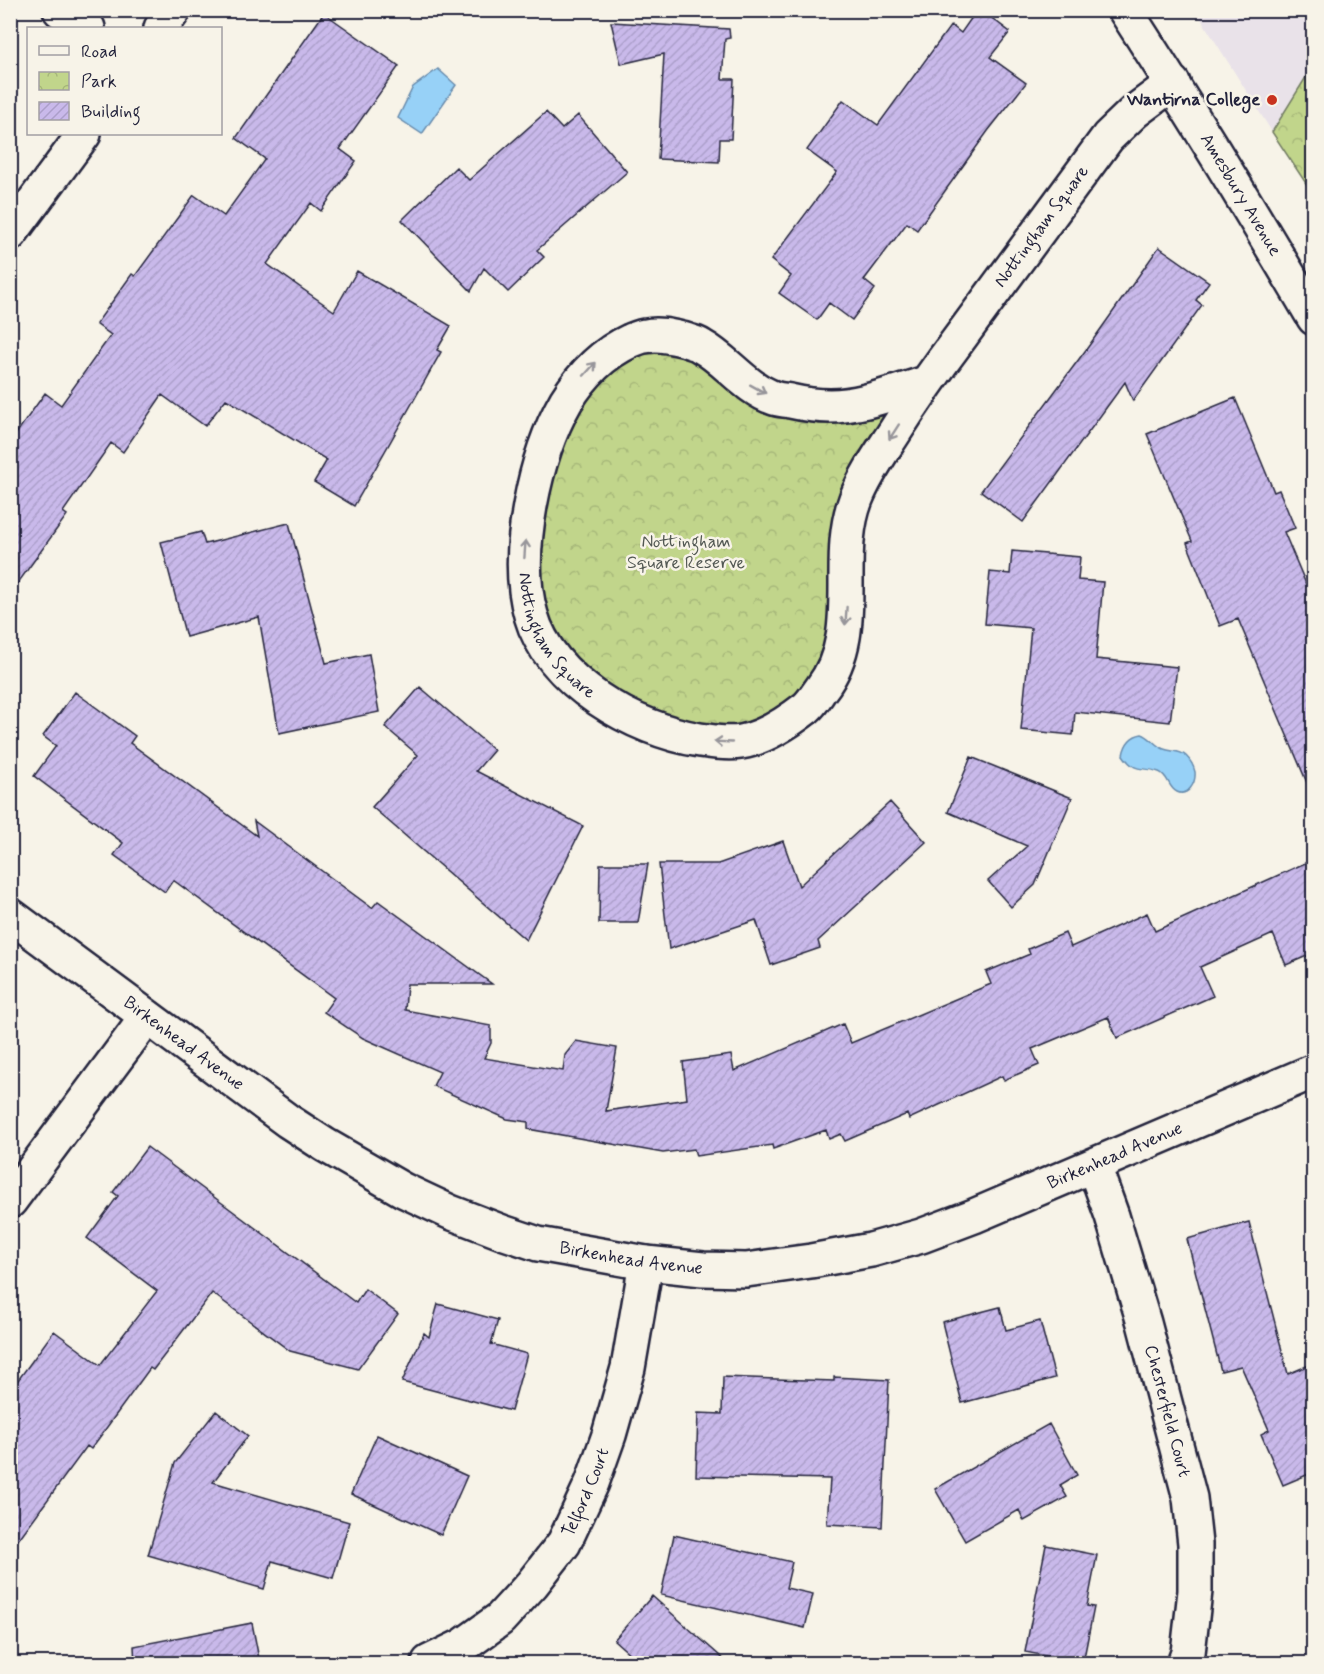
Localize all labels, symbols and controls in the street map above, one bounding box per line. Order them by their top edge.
legend [27,27,222,135]
text: Road [81,40,117,64]
text: Park [81,70,117,94]
place label: Wantirna College [1126,88,1260,114]
marker: Wantirna College [1265,93,1279,107]
text: Building [81,100,141,126]
street label: Amesbury Avenue [1194,129,1287,261]
street label: Nottingham Square [989,161,1095,292]
one-way arrow [583,362,597,377]
one-way arrow [749,383,766,395]
one-way arrow [888,424,900,440]
park label: Nottingham Square Reserve [627,530,745,575]
one-way arrow [520,540,531,559]
street label: Nottingham Square [513,572,600,705]
one-way arrow [840,606,851,625]
one-way arrow [713,736,733,747]
street label: Birkenhead Avenue [118,991,249,1096]
street label: Birkenhead Avenue [1044,1117,1186,1195]
street label: Birkenhead Avenue [558,1236,704,1281]
street label: Chesterfield Court [1138,1342,1196,1480]
street label: Telford Court [556,1444,616,1541]

